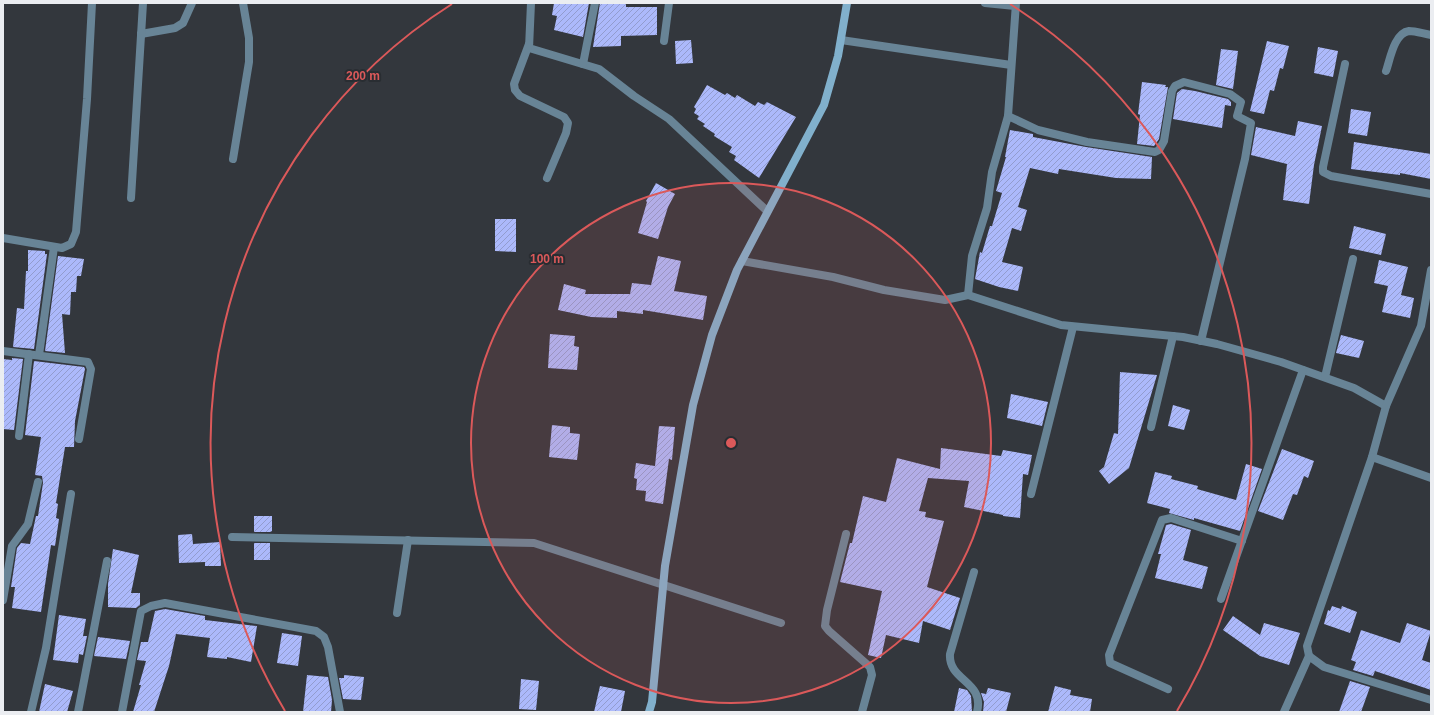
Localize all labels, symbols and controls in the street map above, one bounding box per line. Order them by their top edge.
text: 200 m [346,69,380,83]
text: 100 m [530,252,564,266]
centre of rings [724,436,738,450]

